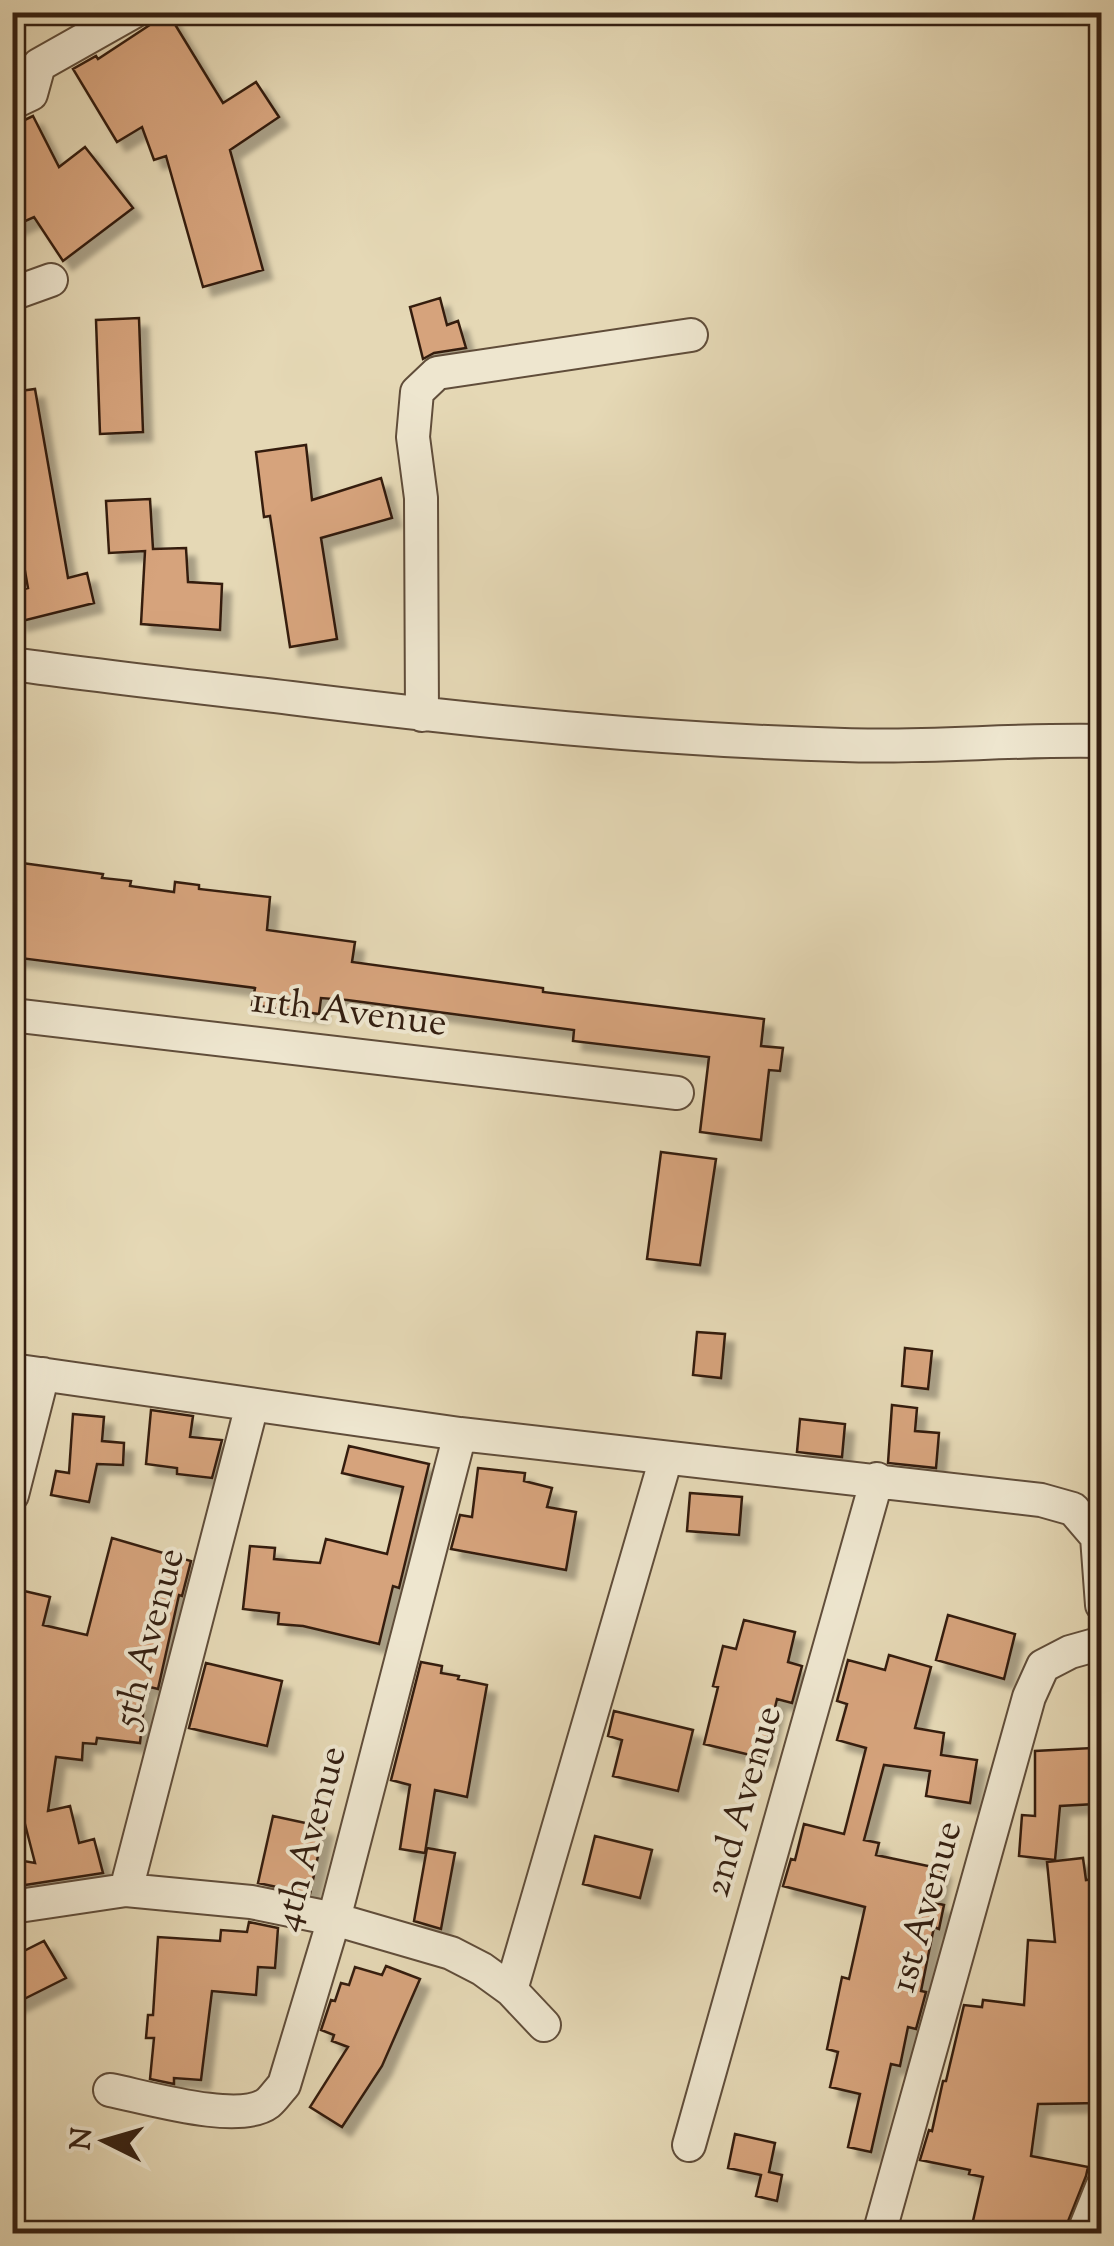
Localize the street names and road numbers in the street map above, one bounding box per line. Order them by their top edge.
street label: 11th Avenue [248,975,450,1053]
street label: 5th Avenue [101,1542,201,1735]
street label: 2nd Avenue [692,1700,798,1904]
street label: 4th Avenue [261,1741,363,1937]
street label: 1st Avenue [878,1815,978,1999]

